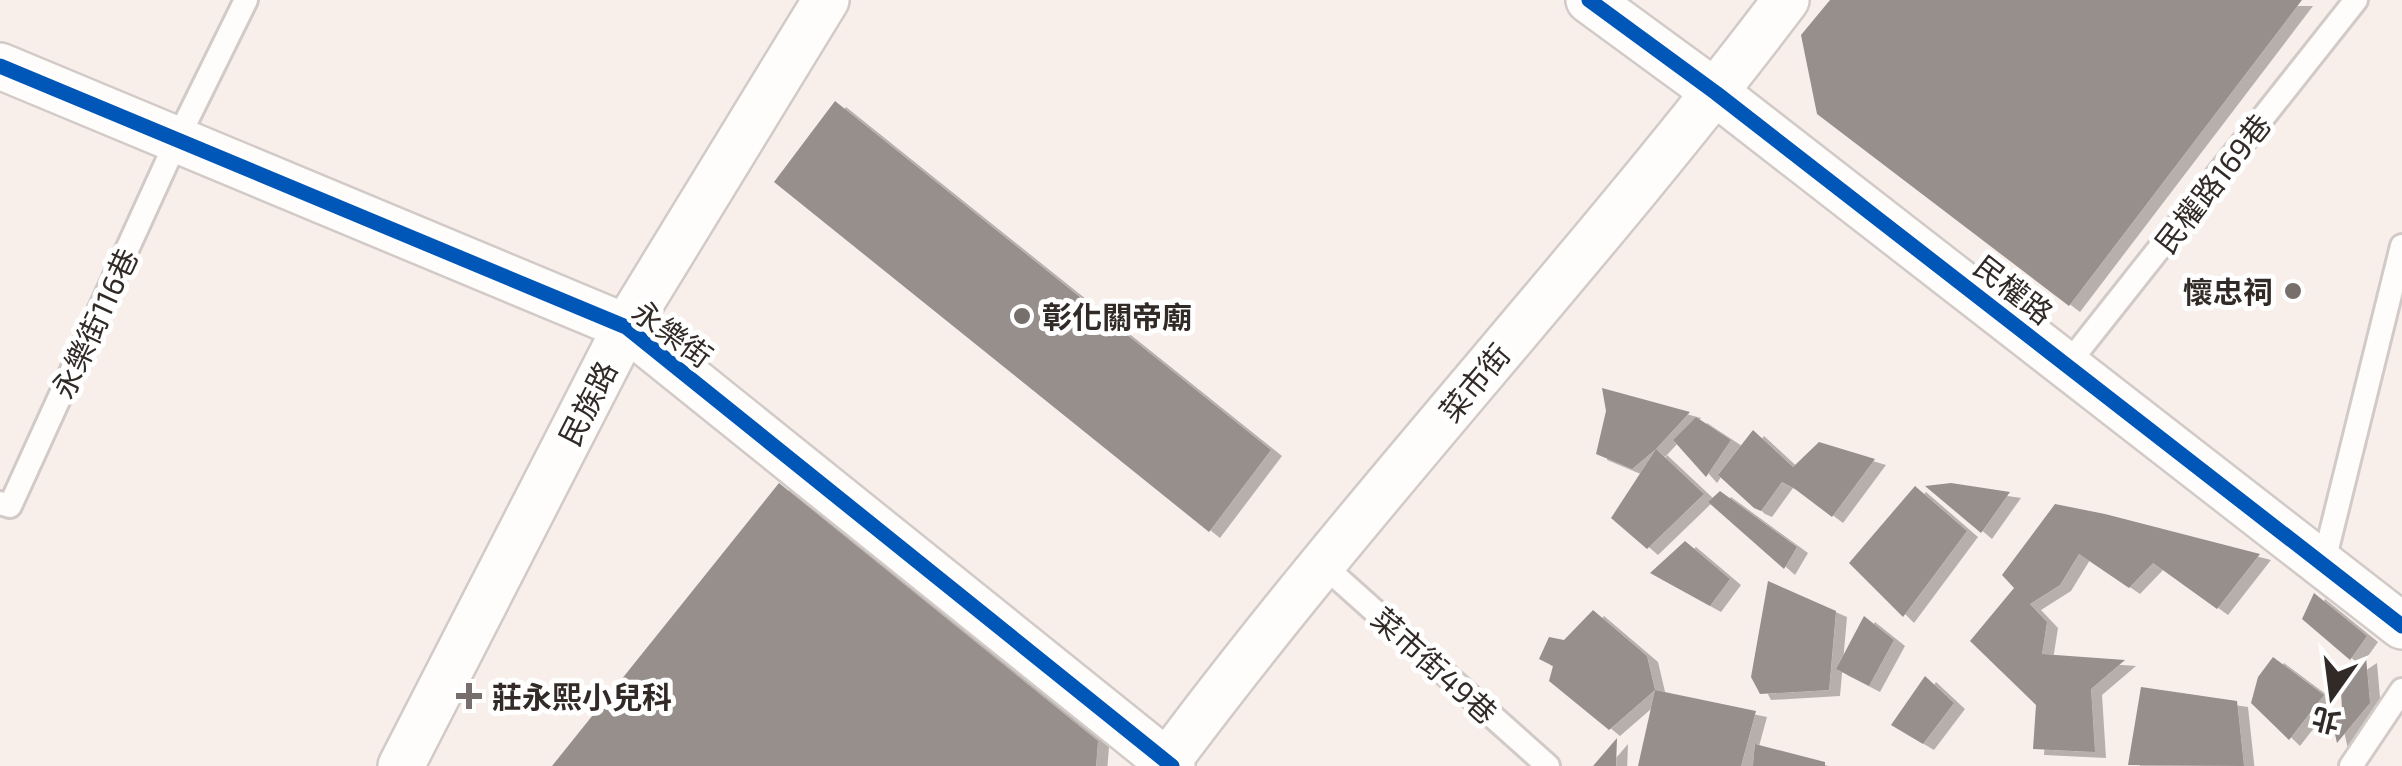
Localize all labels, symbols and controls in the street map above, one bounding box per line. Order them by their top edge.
street label: 民權路169巷 [2147,106,2277,260]
street label: 永樂街116巷 [44,242,144,404]
street label: 民權路 [1967,247,2061,331]
place label: 懷忠祠 [2183,273,2273,309]
marker: 懷忠祠 [2282,280,2304,302]
street label: 永樂街 [626,292,720,374]
place label: 彰化關帝廟 [1042,298,1192,334]
marker: 彰化關帝廟 [1011,305,1033,327]
street label: 菜市街 [1431,336,1517,428]
street label: 民族路 [551,355,623,451]
street label: 菜市街49巷 [1365,600,1505,730]
north arrow [2282,646,2382,746]
place label: 莊永熙小兒科 [492,678,672,714]
marker: 莊永熙小兒科 [456,683,482,709]
text: 北 [2308,701,2343,741]

